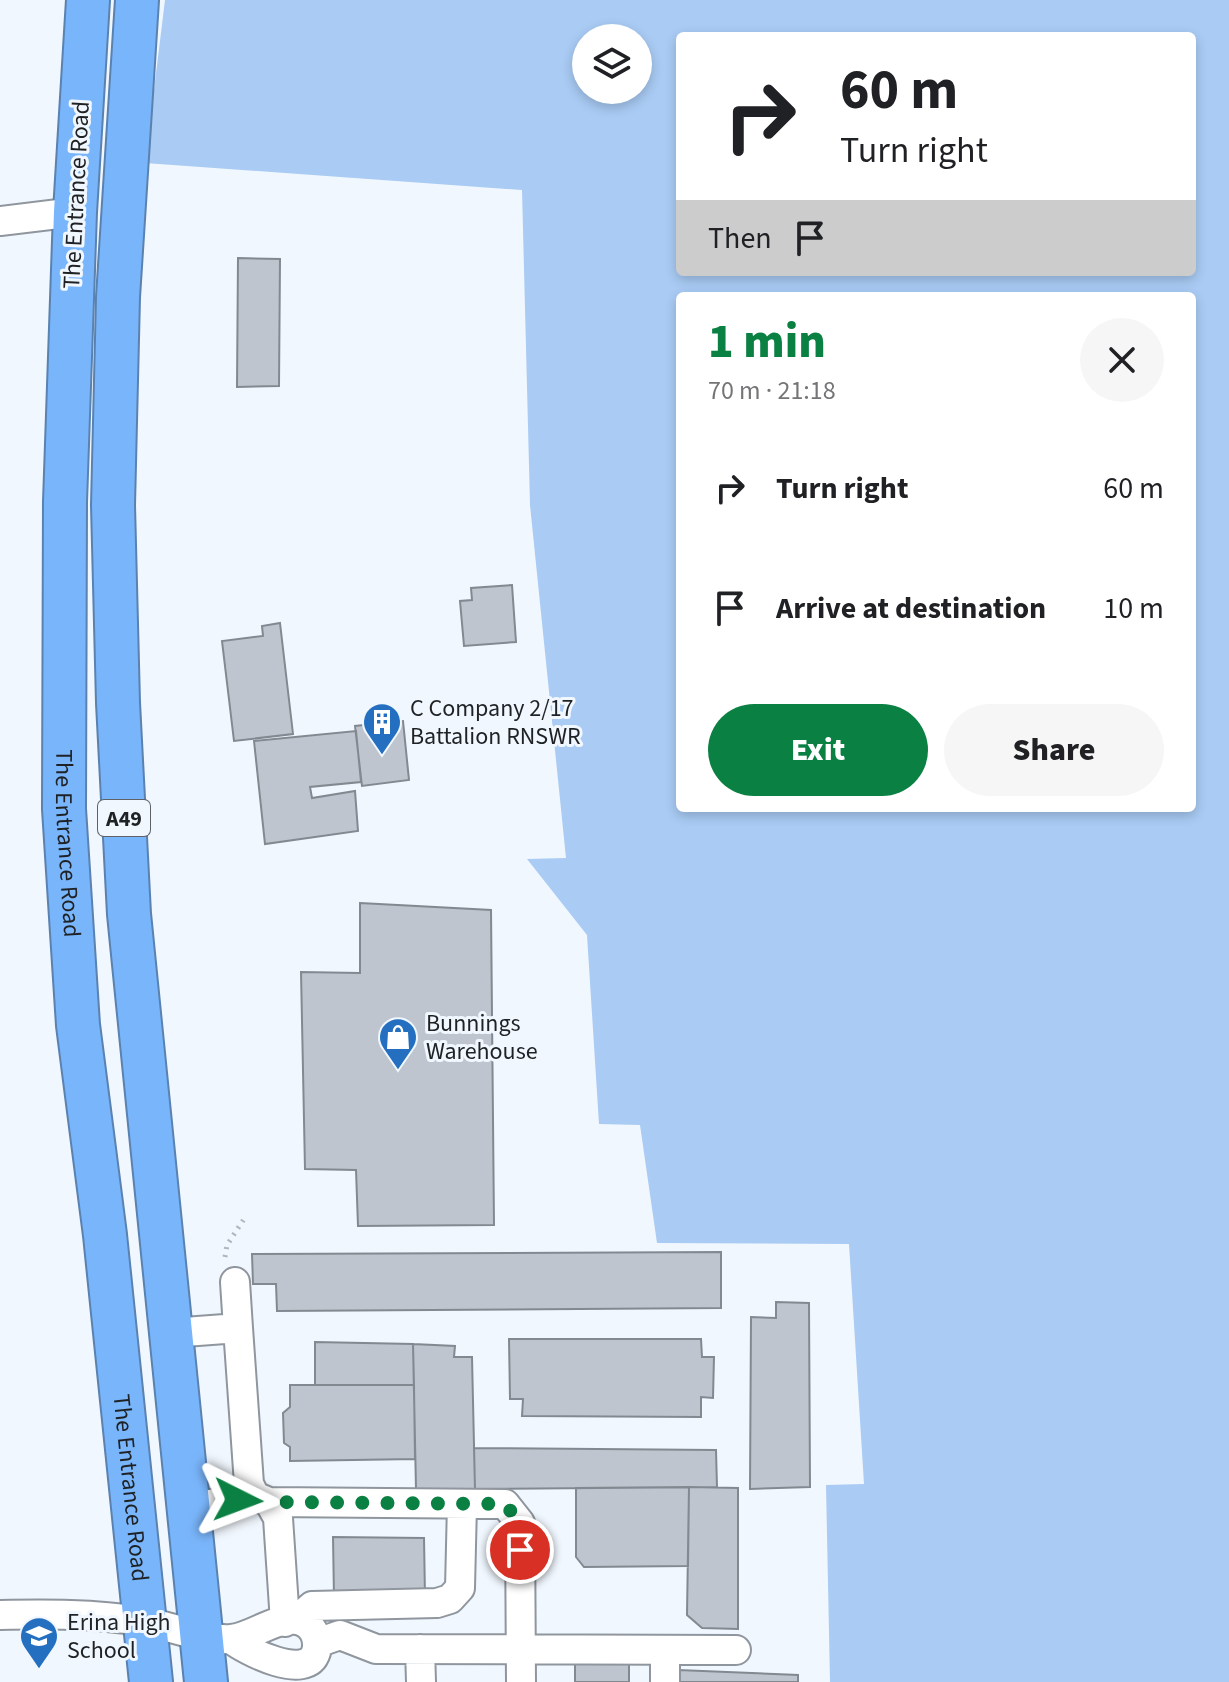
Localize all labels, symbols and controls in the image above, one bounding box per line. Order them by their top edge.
map controls [572,24,652,104]
button: layers [572,24,652,104]
text: 60 m [840,51,958,130]
icon: right [708,64,812,168]
street label: The Entrance Road [54,100,99,290]
text: Turn right [840,125,988,176]
icon: arrive [788,216,832,260]
text: Then [708,217,772,260]
text: 1 min [708,308,826,376]
button: close [1080,318,1164,402]
text: 70 m · 21:18 [708,372,836,409]
icon: right [708,466,752,510]
text: Turn right [776,467,908,510]
text: 60 m [1103,467,1164,510]
icon: arrive [708,586,752,630]
text: Arrive at destination [776,587,1046,630]
text: 10 m [1103,587,1164,630]
place label: C Company 2/17 Battalion RNSWR [410,691,581,754]
building icon: C Company 2/17 Battalion RNSWR [361,701,403,756]
button: Exit [708,704,928,796]
button: Share [944,704,1164,796]
street label: The Entrance Road [46,749,89,938]
road number: A49 [98,800,150,836]
place label: Bunnings Warehouse [426,1006,538,1069]
shop icon: Bunnings Warehouse [377,1016,419,1071]
street label: The Entrance Road [103,1393,158,1583]
position arrow [196,1458,280,1542]
pin [486,1516,554,1584]
icon: arrive [498,1528,542,1572]
place label: Erina High School [67,1605,171,1668]
school or university icon: Erina High School [18,1615,60,1670]

